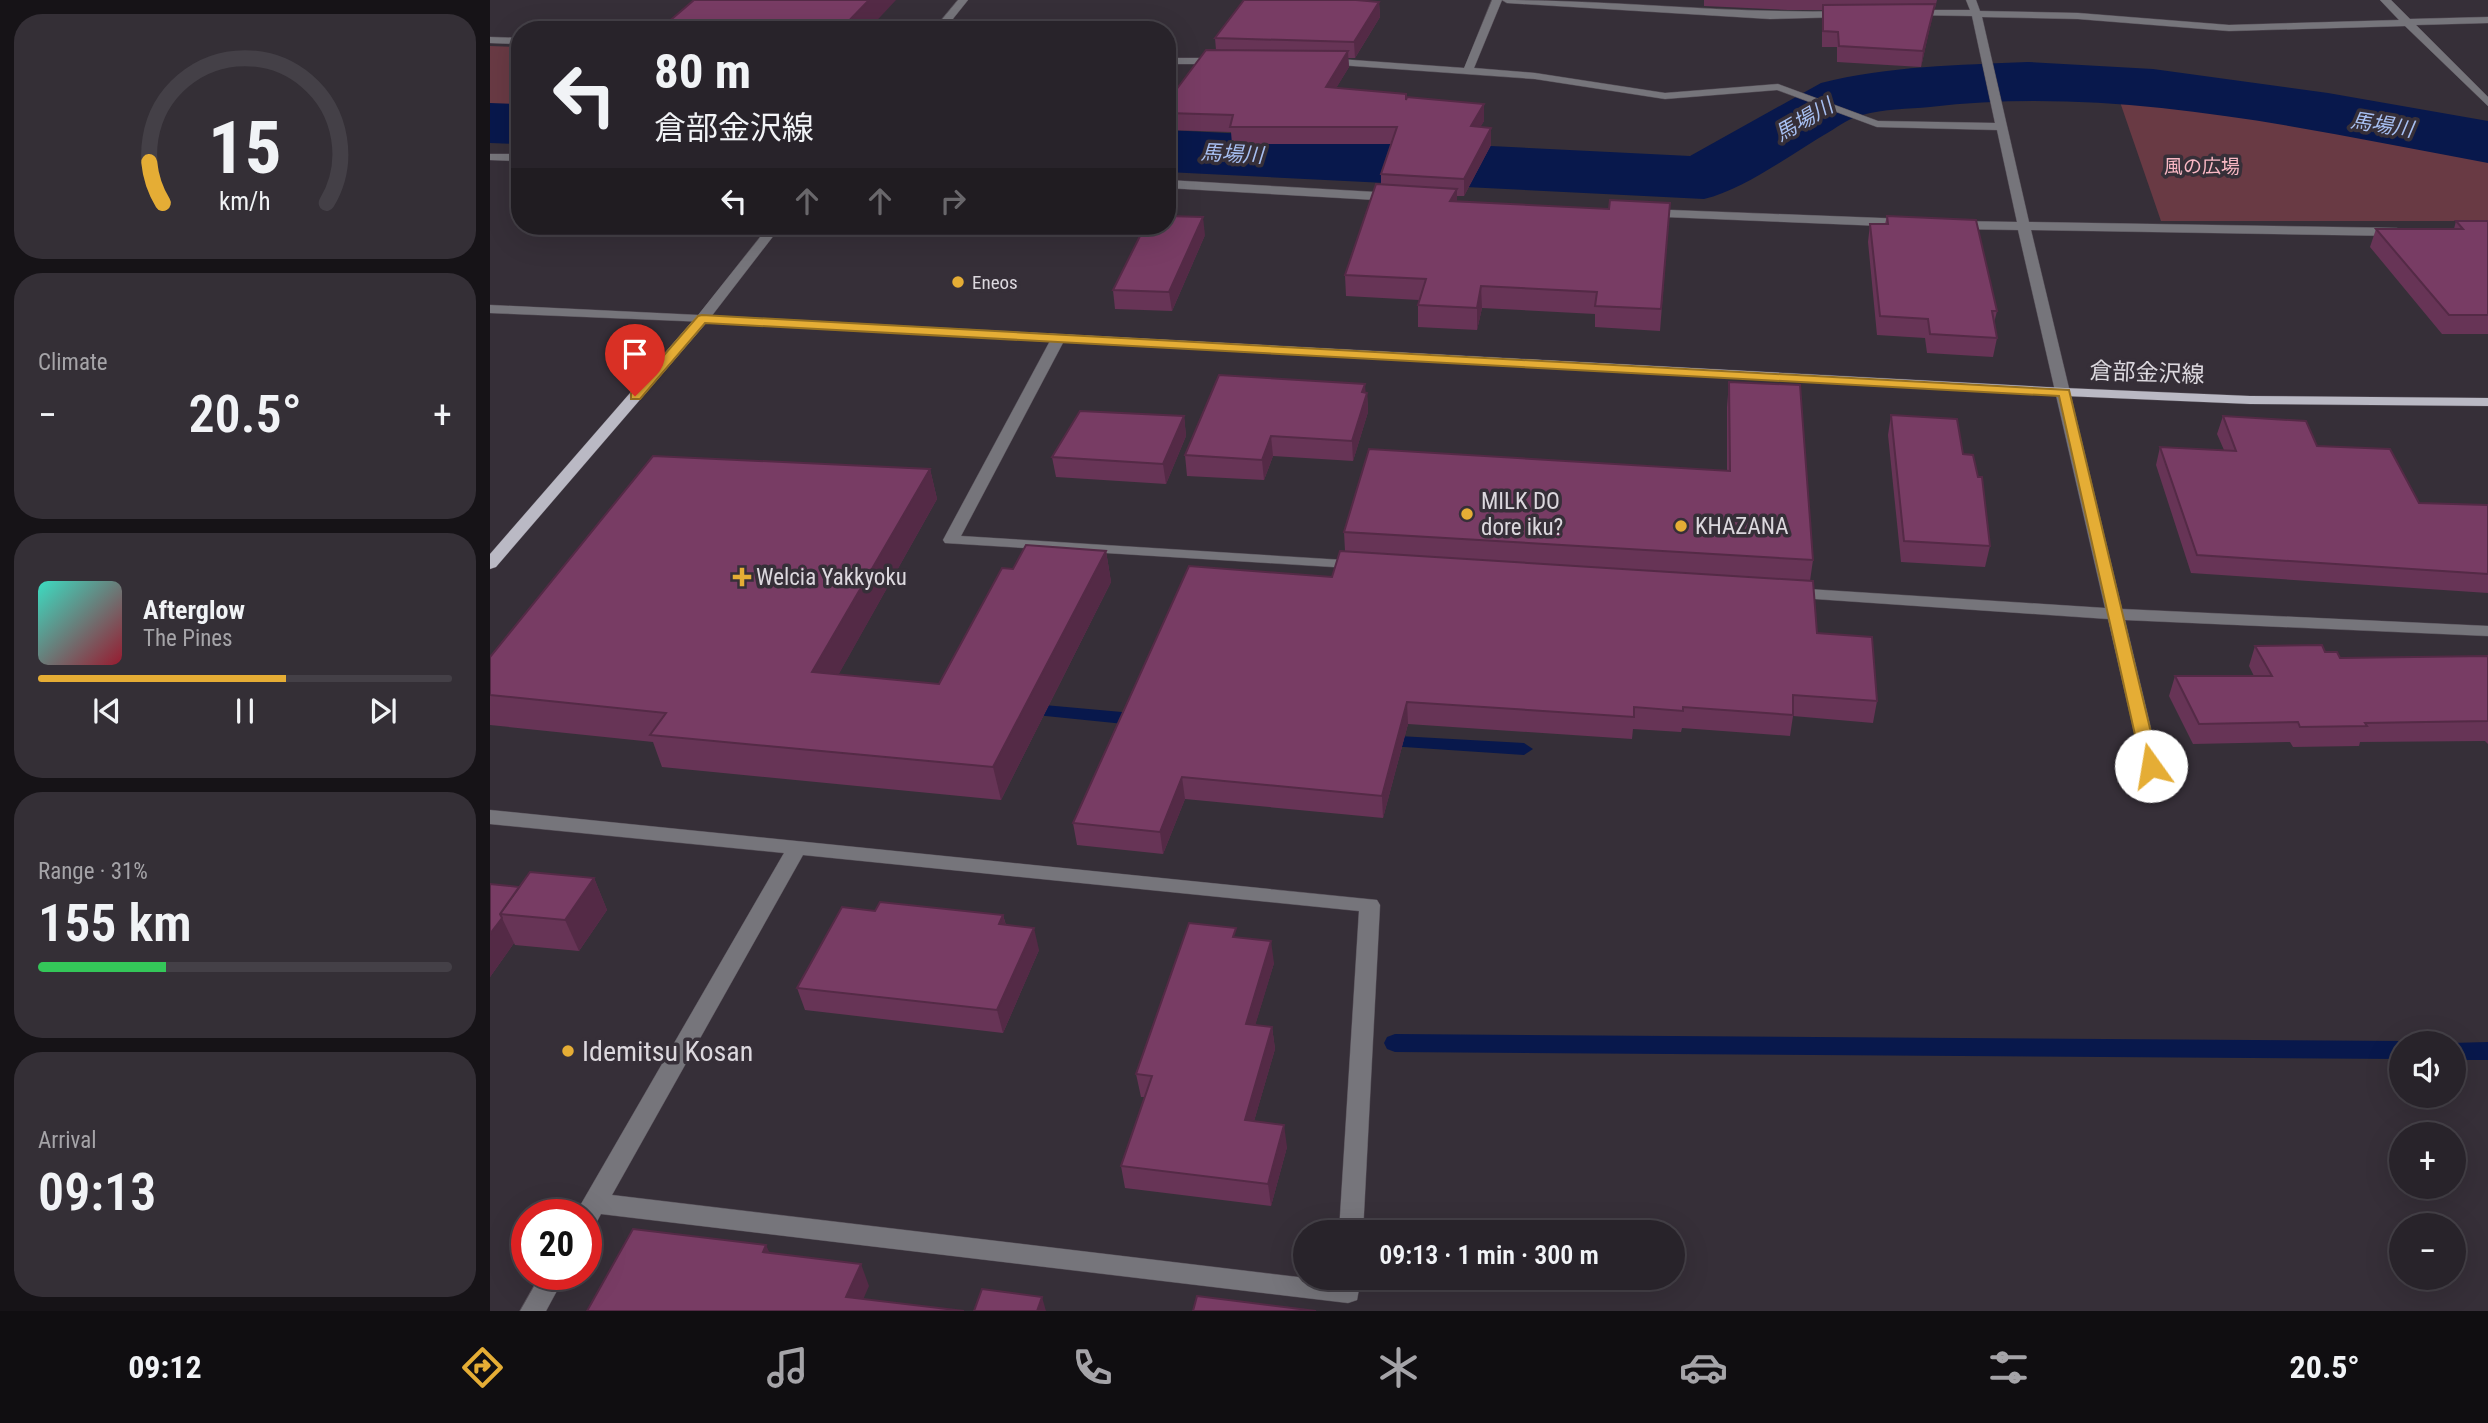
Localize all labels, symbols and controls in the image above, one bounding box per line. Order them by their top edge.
text: 80 m [654,43,751,100]
icon: left [539,49,630,140]
water label: 馬場川 [1771,93,1839,146]
text: 15 [208,105,282,191]
water label: 馬場川 [2349,108,2417,142]
text: 倉部金沢線 [654,109,814,147]
water label: 馬場川 [1200,140,1266,168]
park label: 風の広場 [2164,155,2240,178]
icon: left [715,182,753,220]
icon: ahead [788,182,826,220]
icon: ahead [861,182,899,220]
icon: right [934,182,972,220]
text: km/h [219,187,271,216]
place label: Eneos [972,271,1018,294]
marker: Eneos [950,274,966,290]
pin [605,324,665,396]
icon: arrive [616,335,654,373]
text: Climate [38,349,108,376]
street label: 倉部金沢線 [2089,358,2205,388]
text: 20.5° [188,384,302,445]
text: − [38,393,57,437]
text: + [433,393,452,437]
place label: MILK DO dore iku? [1481,488,1563,541]
marker: MILK DO dore iku? [1459,506,1475,522]
place label: KHAZANA [1695,513,1788,540]
marker: KHAZANA [1673,518,1689,534]
place label: Welcia Yakkyoku [756,564,907,591]
marker: Welcia Yakkyoku [734,569,750,585]
text: Afterglow [143,595,245,625]
text: The Pines [143,625,233,652]
icon: previous [88,692,126,730]
icon: pause [226,692,264,730]
icon: next [364,692,402,730]
position arrow [2114,729,2188,803]
text: Range · 31% [38,858,148,885]
text: 155 km [38,893,192,954]
map controls [2389,1031,2466,1290]
button: sound [2389,1031,2466,1108]
place label: Idemitsu Kosan [582,1035,753,1068]
marker: Idemitsu Kosan [560,1043,576,1059]
button: + [2389,1122,2466,1199]
text: Arrival [38,1127,97,1154]
text: 09:13 [38,1162,156,1223]
speed limit sign: 20 [511,1199,602,1290]
button: − [2389,1213,2466,1290]
text: 09:13 · 1 min · 300 m [1379,1240,1599,1270]
icon: directions [458,1343,507,1392]
icon: music [763,1343,812,1392]
icon: phone [1068,1343,1117,1392]
icon: climate [1374,1343,1423,1392]
icon: car [1679,1343,1728,1392]
icon: filters [1984,1343,2033,1392]
text: 09:12 [128,1348,202,1386]
text: 20.5° [2290,1348,2360,1386]

